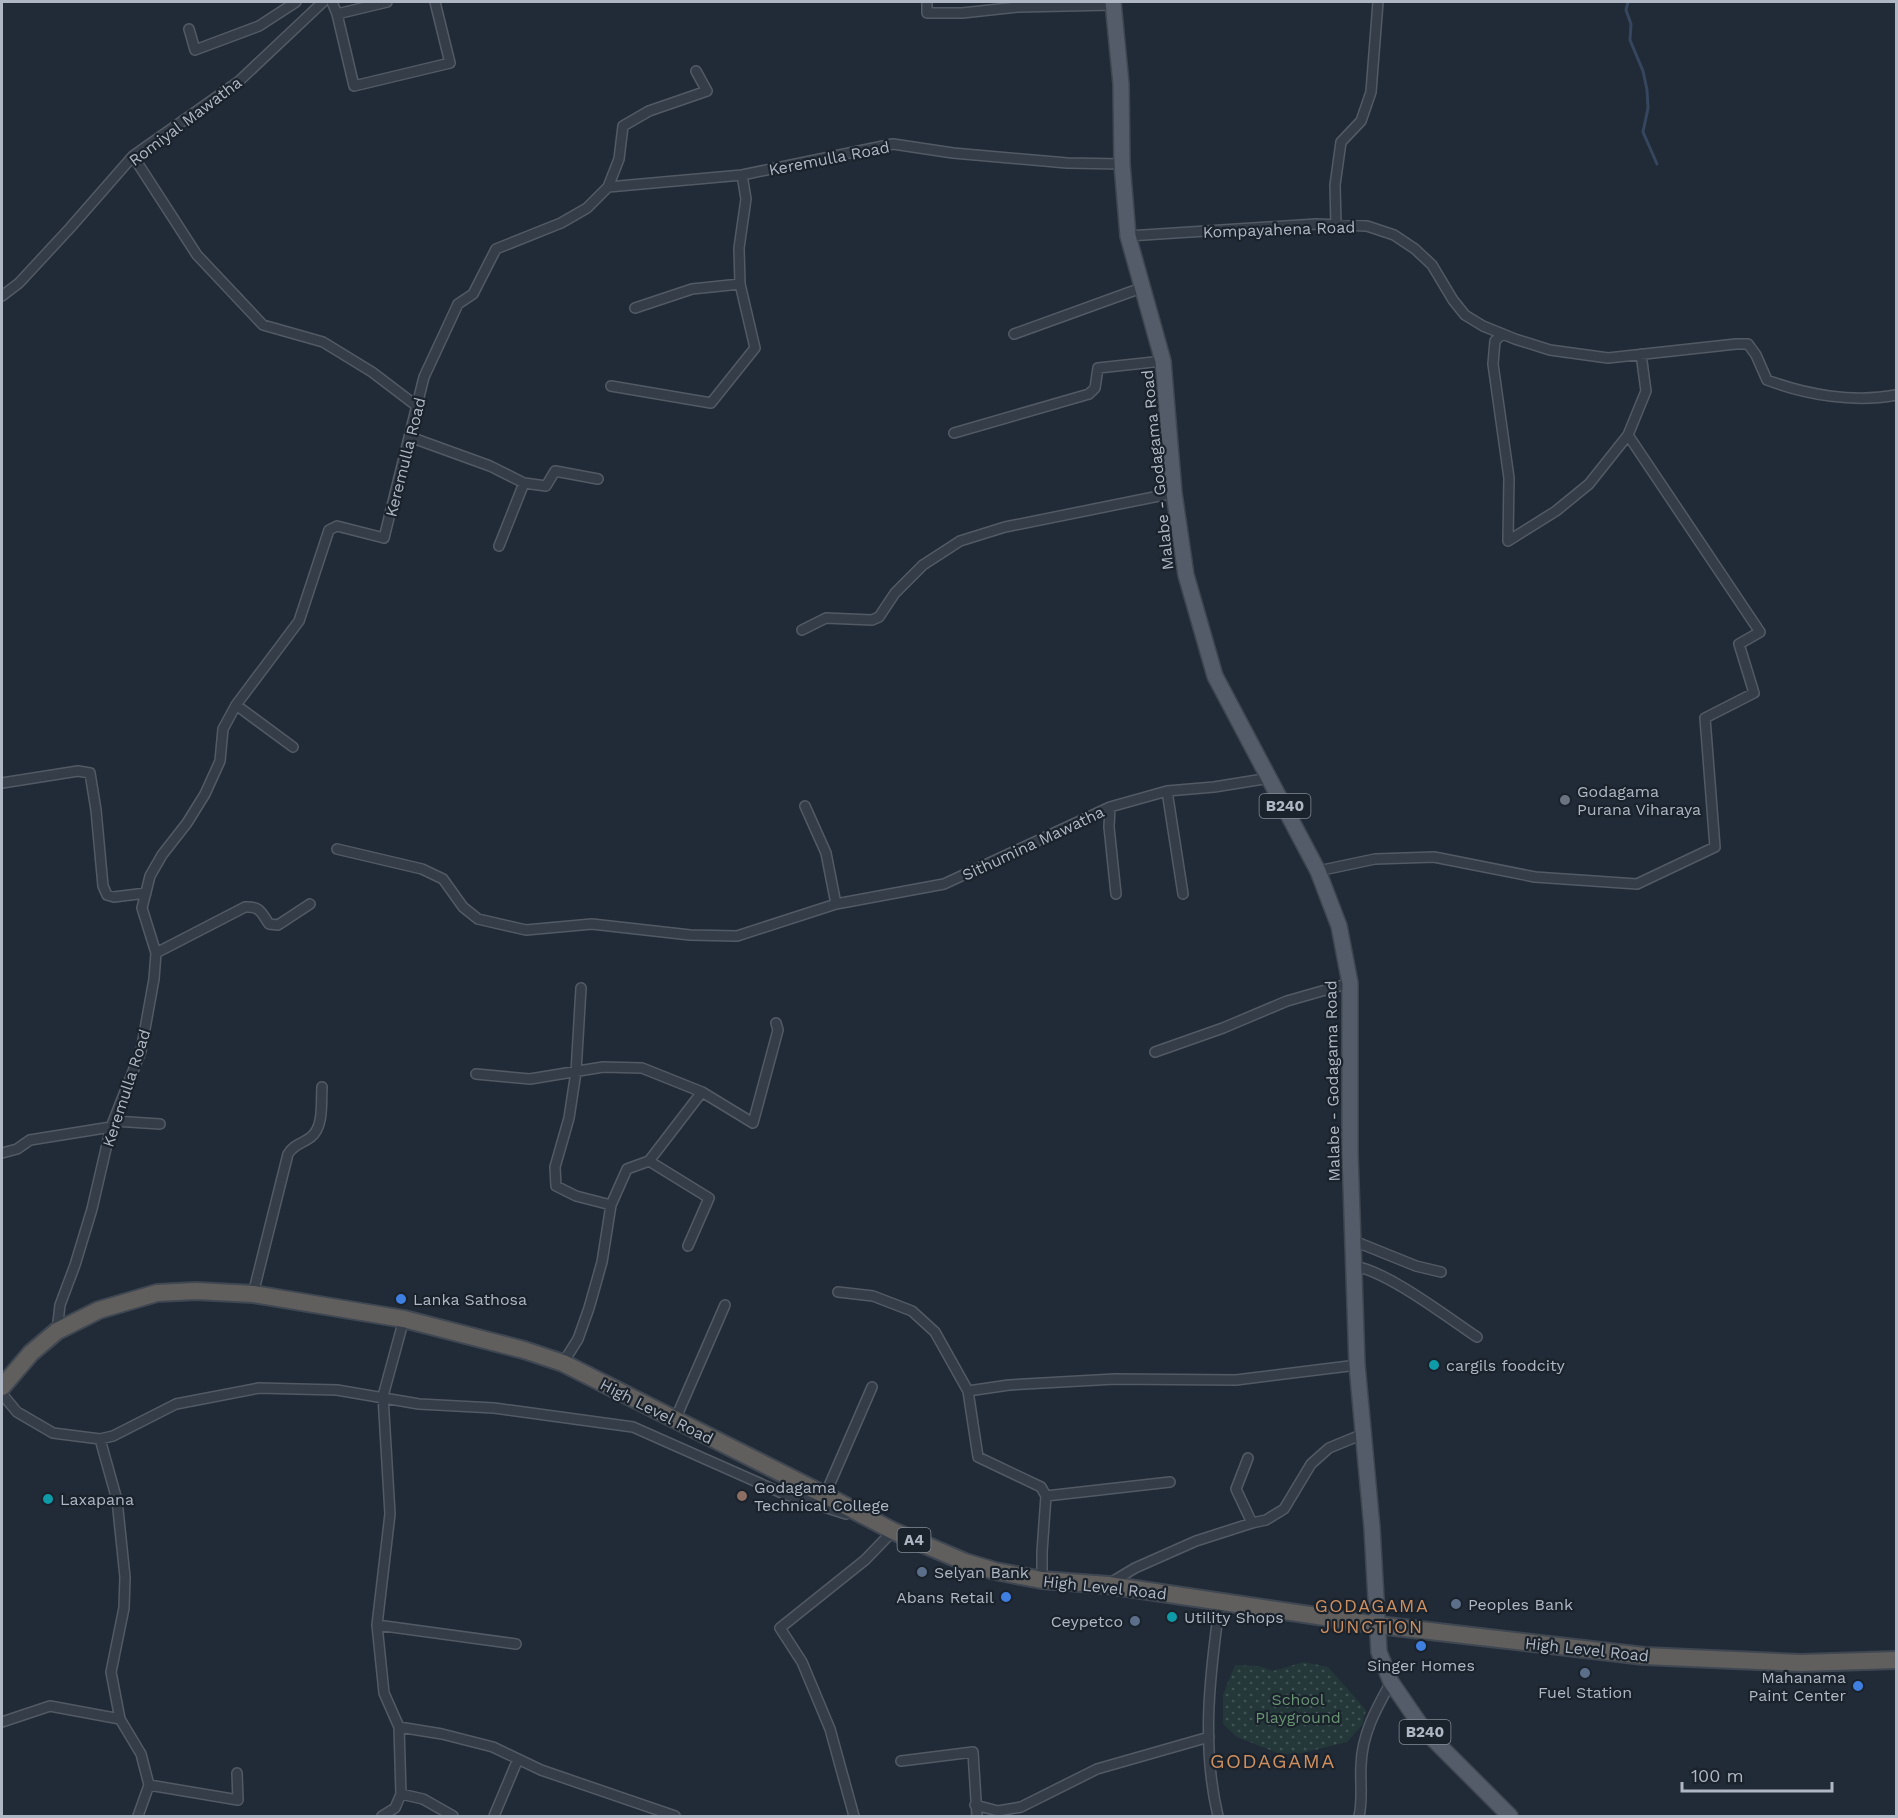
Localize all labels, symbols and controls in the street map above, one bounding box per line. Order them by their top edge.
street label: Romiyal Mawatha [125,73,245,170]
street label: Keremulla Road [767,137,891,180]
street label: Kompayahena Road [1202,217,1356,242]
street label: Malabe - Godagama Road [1138,369,1177,571]
street label: Keremulla Road [381,395,430,519]
place label: Godagama Purana Viharaya [1577,782,1701,819]
marker: Godagama Purana Viharaya [1558,793,1572,807]
road number: B240 [1260,794,1310,818]
street label: Sithumina Mawatha [959,802,1107,885]
street label: Malabe - Godagama Road [1321,980,1344,1182]
street label: Keremulla Road [98,1027,154,1149]
place label: Lanka Sathosa [413,1290,527,1309]
marker: Lanka Sathosa [394,1292,408,1306]
place label: cargils foodcity [1446,1356,1566,1375]
marker: cargils foodcity [1427,1358,1441,1372]
street label: High Level Road [597,1375,717,1448]
place label: Godagama Technical College [754,1478,889,1515]
marker: Godagama Technical College [735,1489,749,1503]
place label: Laxapana [60,1490,134,1509]
marker: Laxapana [41,1492,55,1506]
road number: A4 [898,1528,930,1552]
place label: Selyan Bank [934,1563,1029,1582]
marker: Selyan Bank [915,1565,929,1579]
street label: High Level Road [1042,1572,1168,1603]
place label: Abans Retail [896,1588,994,1607]
marker: Abans Retail [999,1590,1013,1604]
district label: GODAGAMA JUNCTION [1315,1595,1429,1637]
place label: Peoples Bank [1468,1595,1573,1614]
marker: Peoples Bank [1449,1597,1463,1611]
place label: Utility Shops [1184,1608,1284,1627]
marker: Utility Shops [1165,1610,1179,1624]
place label: Ceypetco [1051,1612,1123,1631]
marker: Ceypetco [1128,1614,1142,1628]
street label: High Level Road [1524,1634,1650,1665]
marker: Singer Homes [1414,1639,1428,1653]
place label: Singer Homes [1367,1656,1475,1675]
marker: Fuel Station [1578,1666,1592,1680]
place label: Mahanama Paint Center [1749,1668,1846,1705]
marker: Mahanama Paint Center [1851,1679,1865,1693]
place label: Fuel Station [1538,1683,1632,1702]
park label: School Playground [1255,1690,1341,1727]
road number: B240 [1400,1720,1450,1744]
district label: GODAGAMA [1210,1749,1336,1773]
scale bar [1682,1755,1832,1793]
text: 100 m [1691,1765,1744,1786]

